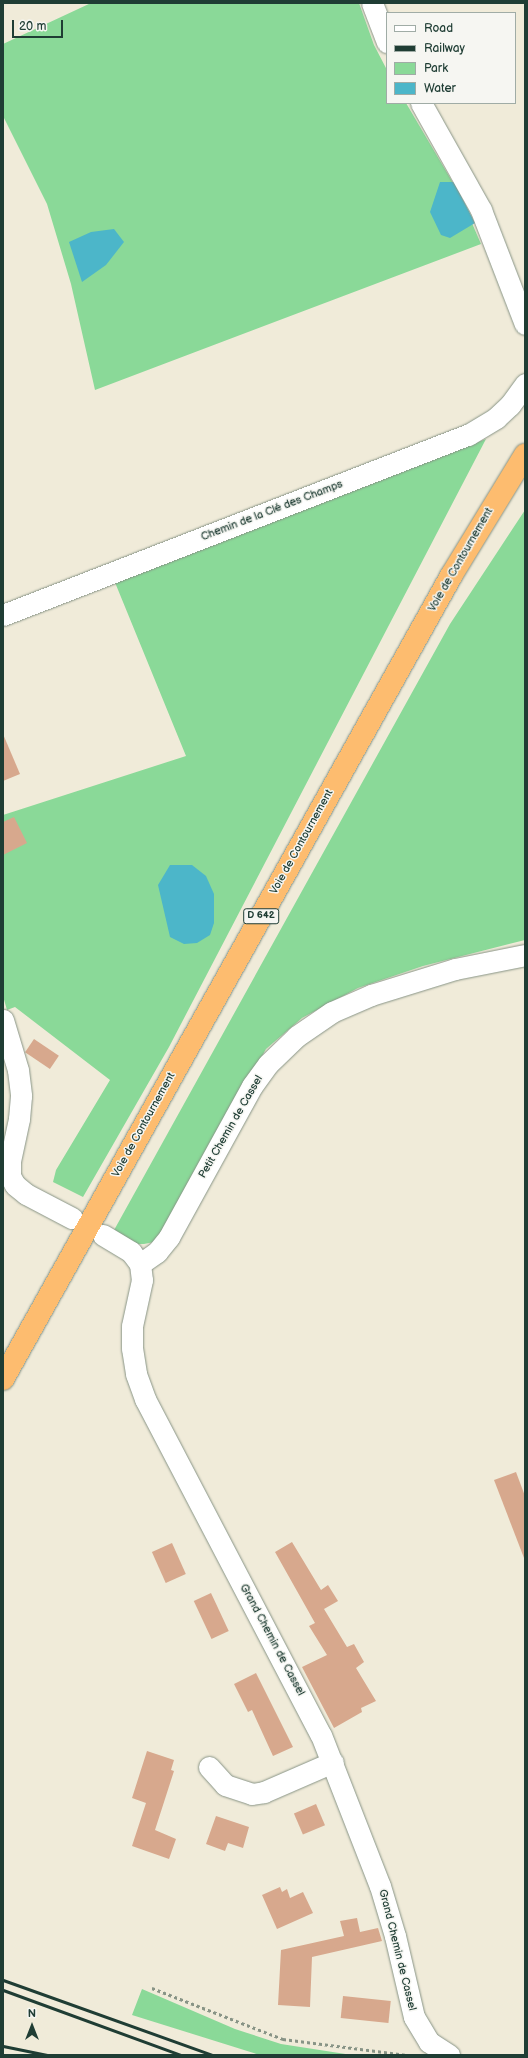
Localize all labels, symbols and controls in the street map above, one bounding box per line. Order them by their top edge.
scale bar [14,12,65,38]
legend [386,12,516,104]
text: 20 m [19,19,46,34]
text: Road [424,21,453,36]
text: Railway [424,41,465,56]
text: Park [424,61,448,76]
text: Water [424,81,456,96]
street label: Chemin de la Clé des Champs [199,478,345,544]
street label: Voie de Contournement [426,506,496,614]
street label: Voie de Contournement [268,787,336,897]
road number: D 642 [243,908,279,924]
street label: Voie de Contournement [110,1070,178,1180]
street label: Petit Chemin de Cassel [196,1073,266,1181]
street label: Grand Chemin de Cassel [237,1582,307,1698]
street label: Grand Chemin de Cassel [376,1888,418,2012]
north arrow [12,2006,52,2046]
text: N [28,2007,36,2020]

